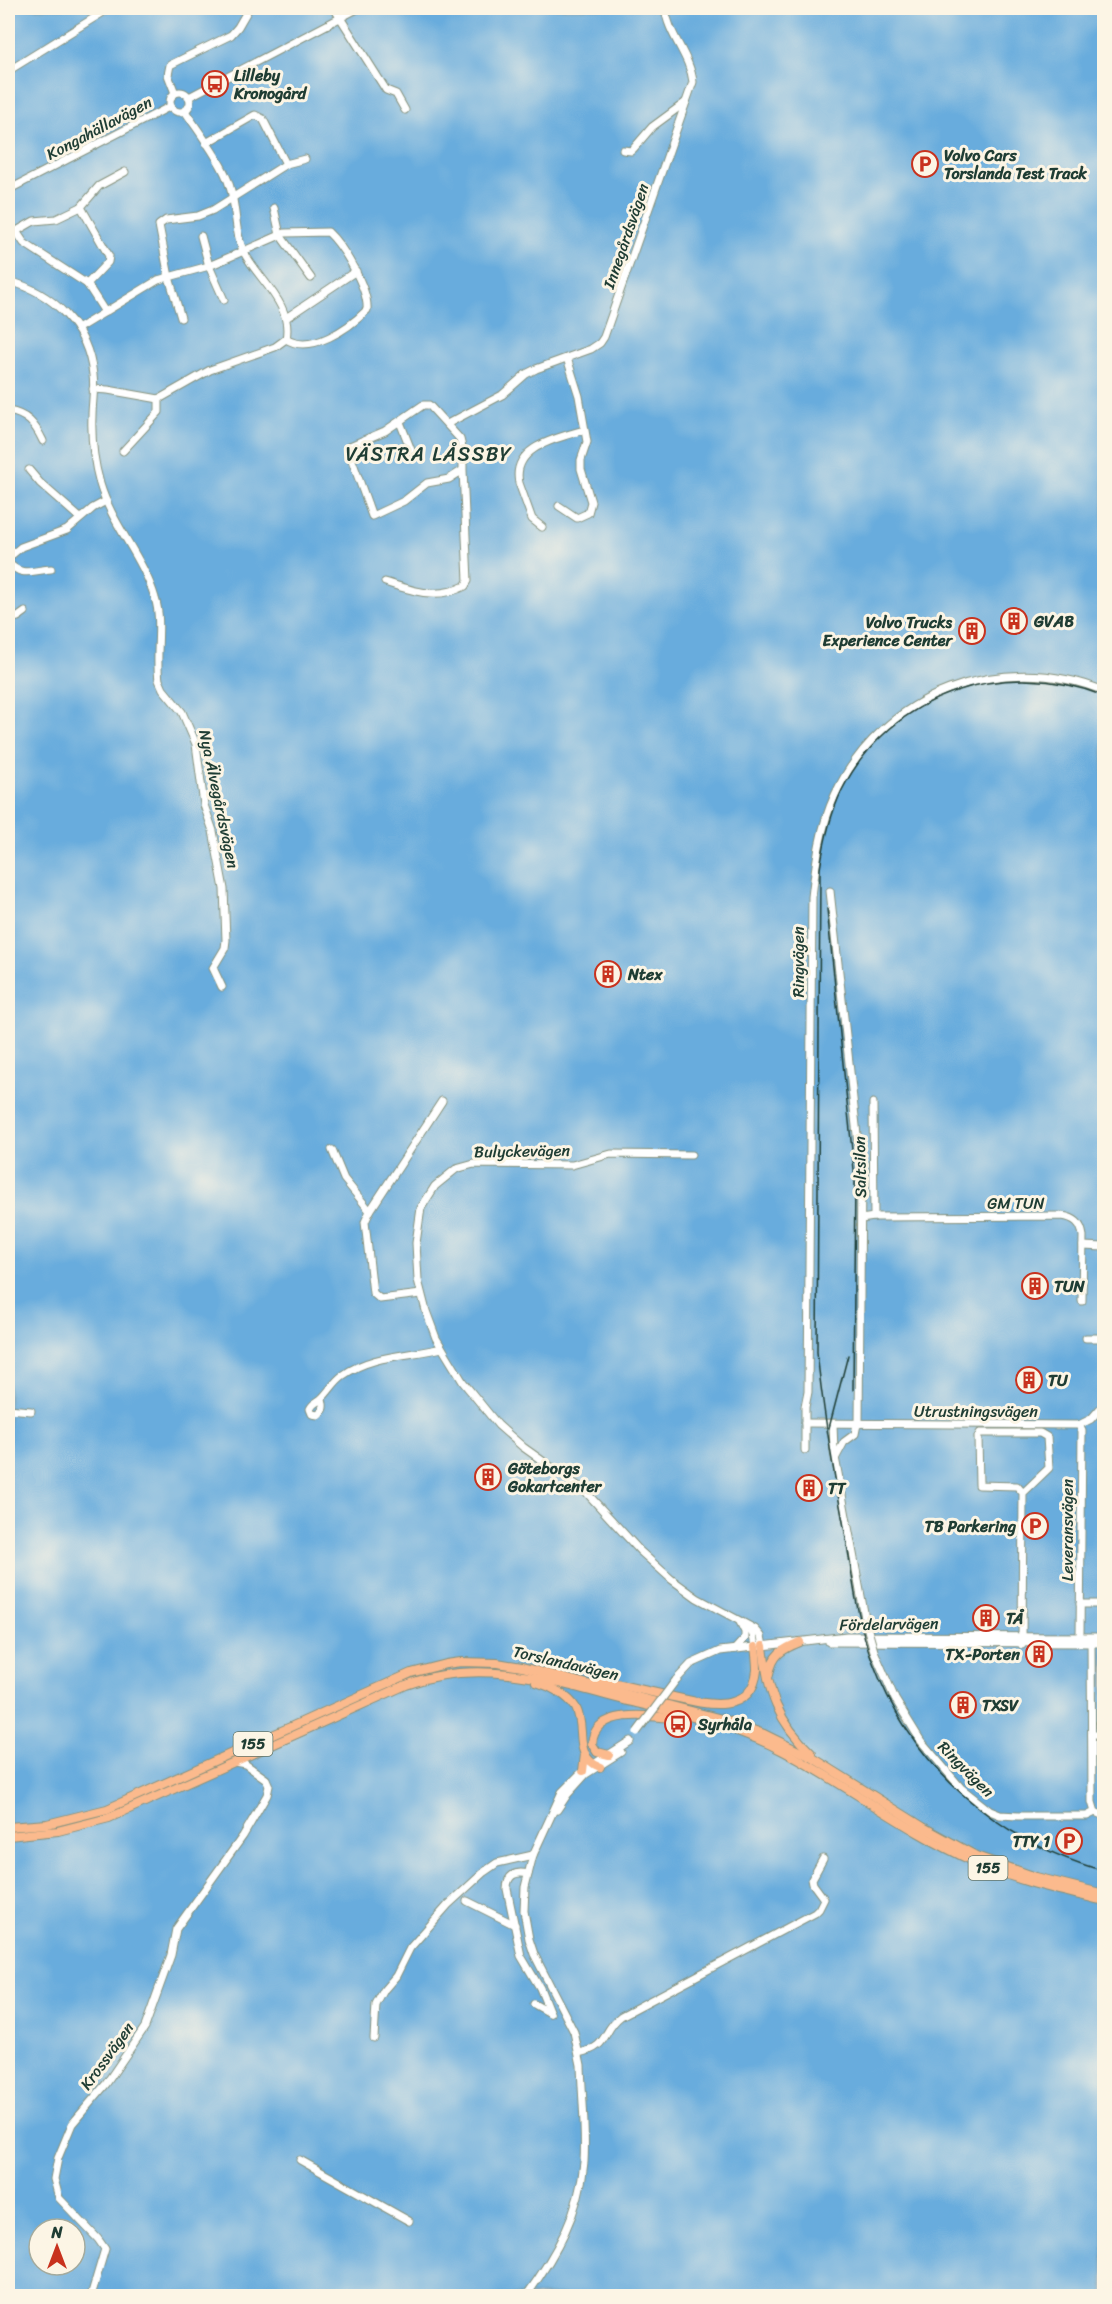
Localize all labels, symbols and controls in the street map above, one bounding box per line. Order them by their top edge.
place label: Lilleby Kronogård [233,61,308,108]
bus stop icon: Lilleby Kronogård [200,69,230,99]
street label: Kongahällavägen [41,88,158,168]
place label: Volvo Cars Torslanda Test Track [944,141,1087,188]
parking icon: Volvo Cars Torslanda Test Track [910,149,940,179]
street label: Innegårdsvägen [594,179,658,294]
district label: VÄSTRA LÅSSBY [346,437,513,472]
building icon: GVAB [999,606,1029,636]
place label: GVAB [1033,607,1074,636]
place label: Volvo Trucks Experience Center [822,608,953,655]
building icon: Volvo Trucks Experience Center [957,616,987,646]
street label: Nya Älvegårdsvägen [190,727,248,871]
street label: Ringvägen [784,926,813,998]
building icon: Ntex [593,959,623,989]
place label: Ntex [627,960,663,989]
street label: Bulyckevägen [474,1136,571,1166]
street label: Saltsilon [845,1136,875,1198]
street label: GM TUN [987,1189,1045,1218]
building icon: TUN [1020,1271,1050,1301]
place label: TUN [1054,1272,1085,1301]
building icon: TU [1014,1365,1044,1395]
place label: TU [1048,1366,1069,1395]
street label: Utrustningsvägen [914,1397,1038,1426]
place label: Göteborgs Gokartcenter [507,1454,603,1501]
building icon: Göteborgs Gokartcenter [473,1462,503,1492]
building icon: TT [794,1473,824,1503]
place label: TT [828,1474,847,1503]
street label: Leveransvägen [1053,1478,1082,1581]
parking icon: TB Parkering [1020,1511,1050,1541]
place label: TB Parkering [925,1512,1017,1541]
building icon: TÅ [971,1603,1001,1633]
place label: TÅ [1006,1604,1025,1633]
street label: Fördelarvägen [839,1609,939,1639]
street label: Torslandavägen [510,1637,622,1689]
building icon: TX-Porten [1024,1639,1054,1669]
place label: TX-Porten [945,1640,1020,1669]
building icon: TXSV [948,1690,978,1720]
place label: TXSV [982,1691,1019,1720]
bus stop icon: Syrhåla [663,1709,693,1739]
place label: Syrhåla [697,1710,752,1739]
road number: 155 [234,1732,272,1756]
street label: Ringvägen [931,1734,1002,1805]
parking icon: TTY 1 [1054,1826,1084,1856]
place label: TTY 1 [1013,1827,1050,1856]
road number: 155 [968,1856,1008,1880]
street label: Krossvägen [72,2015,142,2096]
north arrow [27,2217,87,2277]
text: N [50,2218,63,2247]

